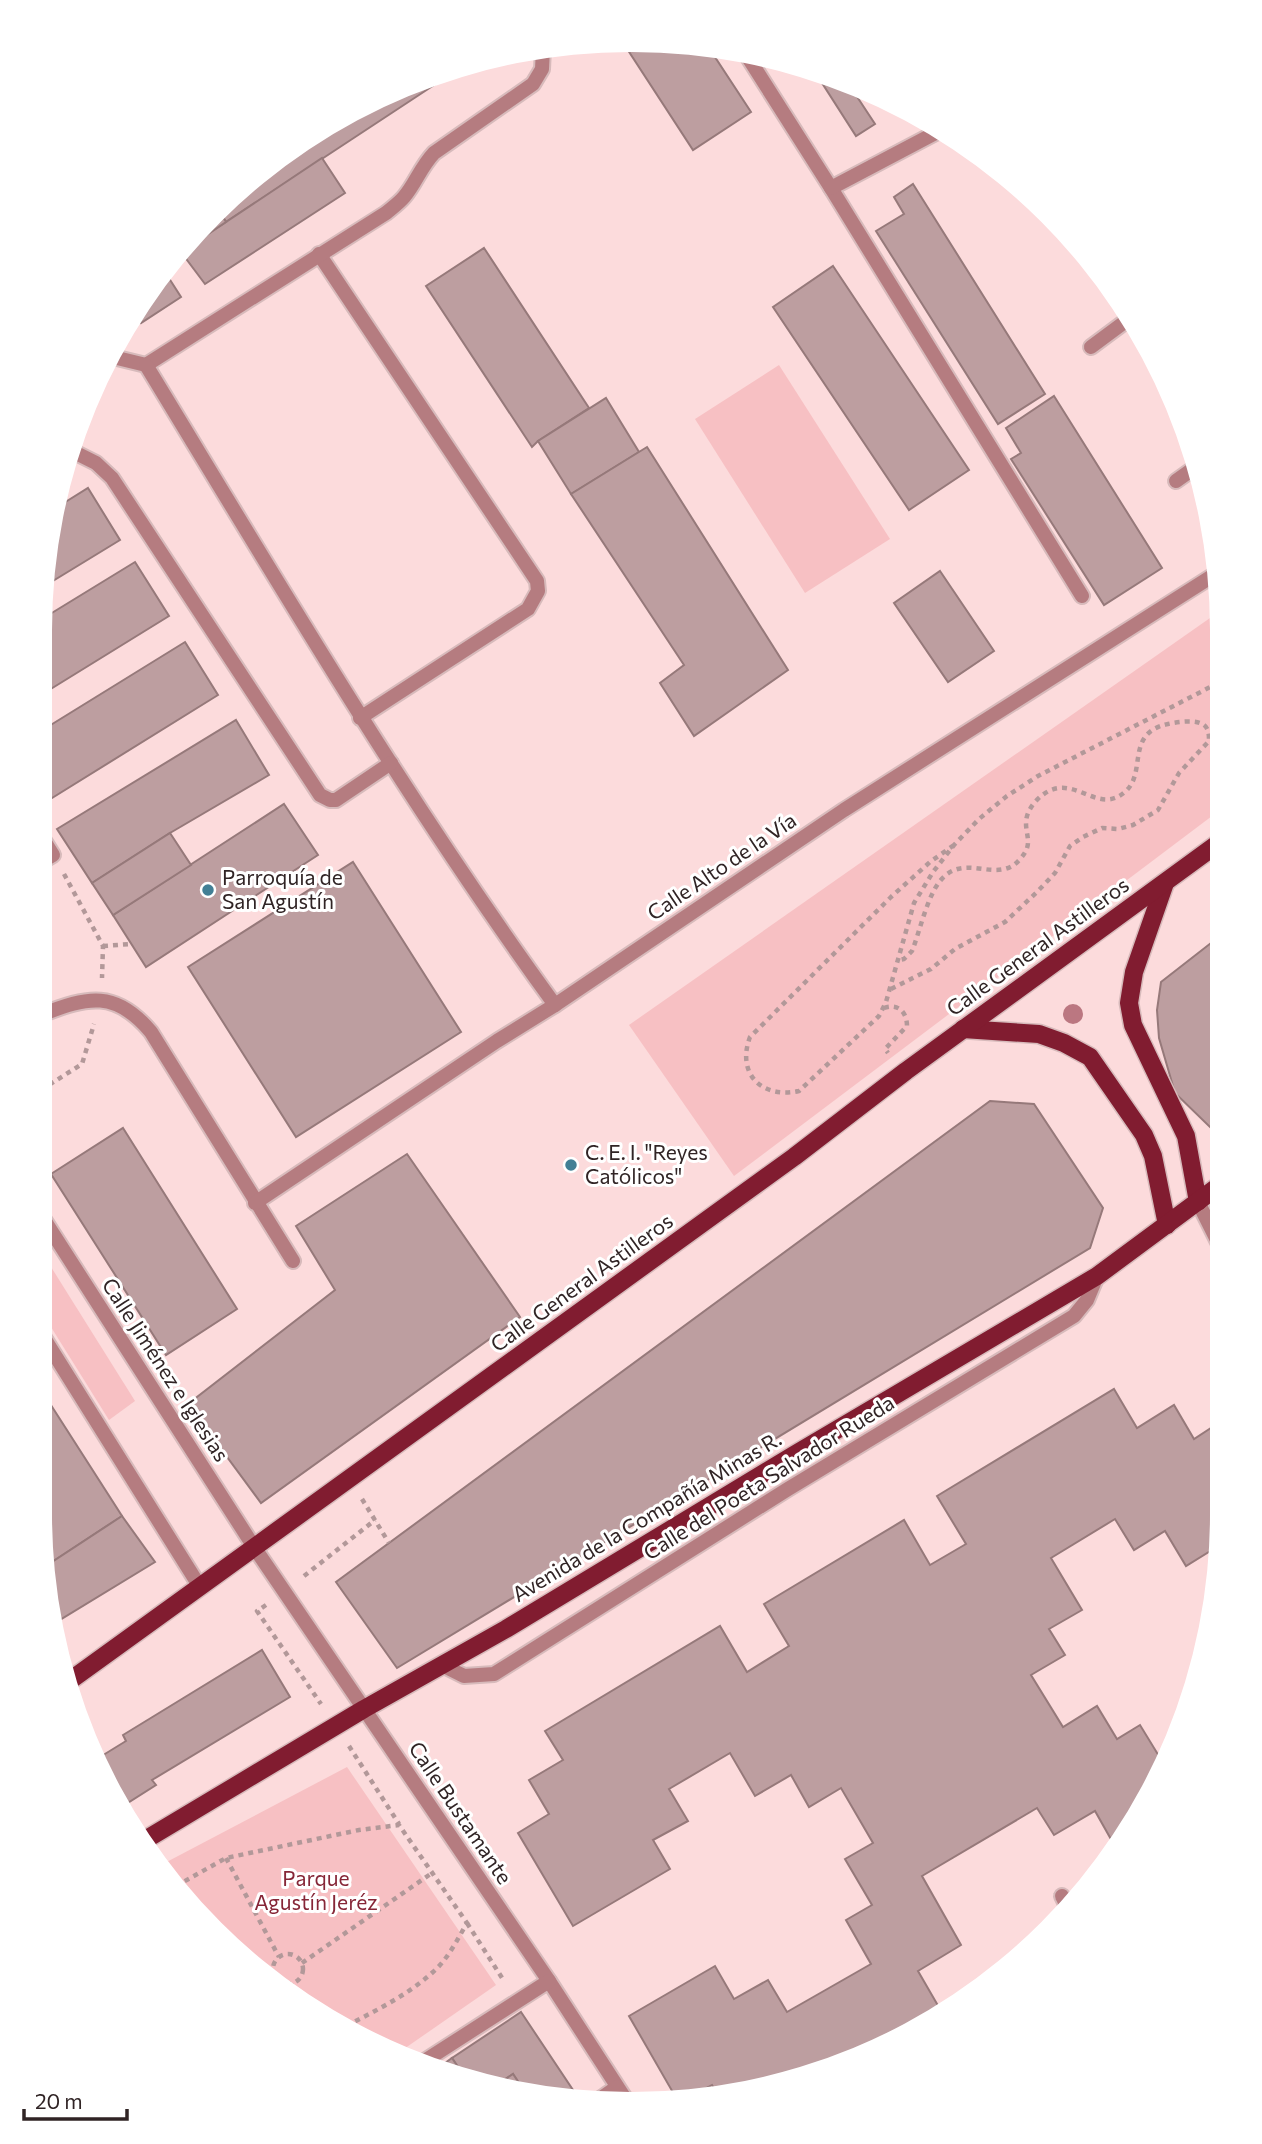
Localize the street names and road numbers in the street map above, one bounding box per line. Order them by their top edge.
street label: Calle Alto de la Vía [642,807,800,925]
street label: Calle General Astilleros [941,871,1133,1020]
street label: Calle General Astilleros [485,1207,677,1356]
street label: Calle Jiménez e Iglesias [98,1273,235,1466]
street label: Calle del Poeta Salvador Rueda [638,1389,898,1564]
street label: Avenida de la Compañía Minas R. [507,1425,785,1606]
street label: Calle Bustamante [404,1736,518,1888]

